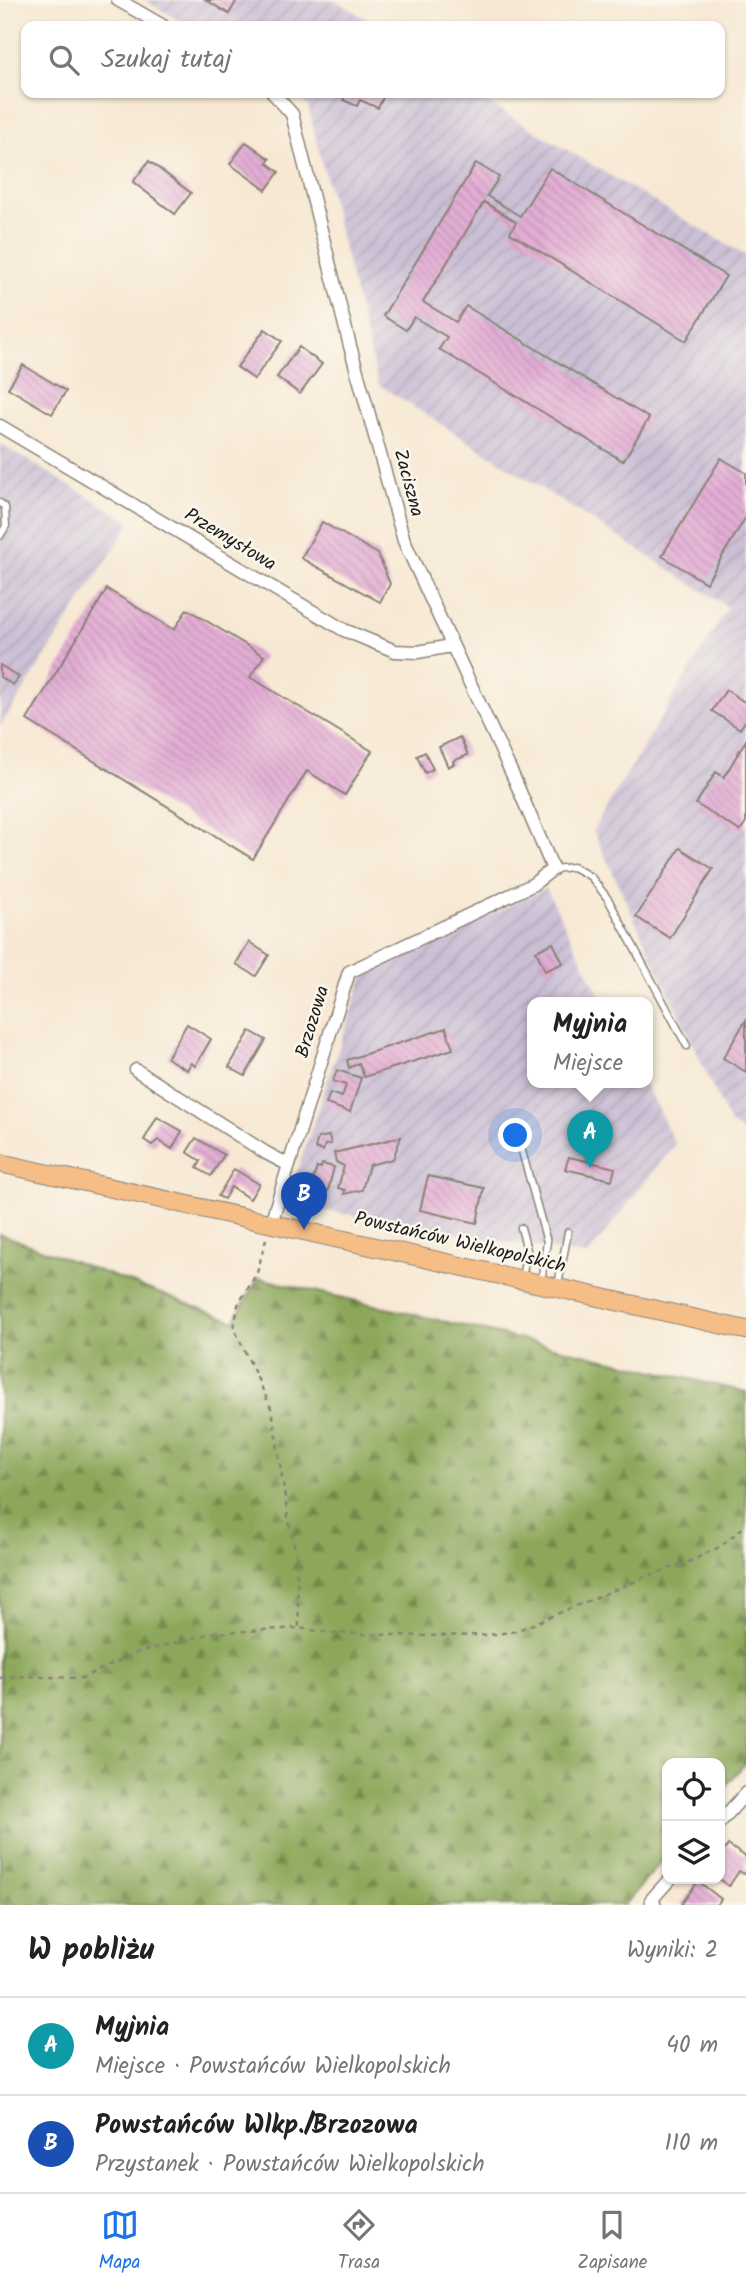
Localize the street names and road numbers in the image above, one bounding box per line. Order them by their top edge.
street label: Zaciszna [385,446,431,520]
street label: Przemysłowa [178,501,282,579]
street label: Brzozowa [288,982,338,1062]
street label: Powstańców Wielkopolskich [351,1204,569,1282]

